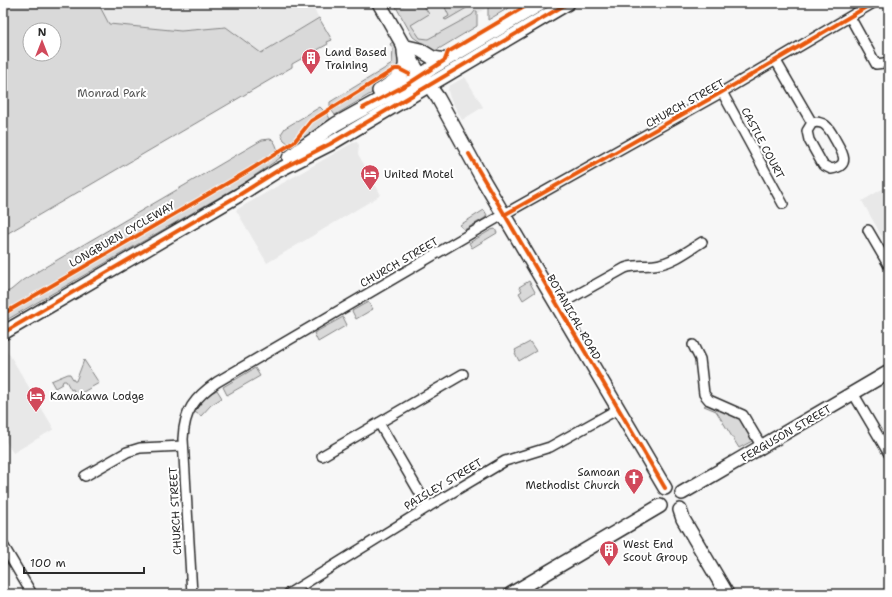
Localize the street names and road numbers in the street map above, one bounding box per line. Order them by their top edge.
street label: CHURCH STREET [643,75,728,131]
street label: CASTLE COURT [737,105,788,182]
street label: LONGBURN CYCLEWAY [66,198,178,271]
street label: CHURCH STREET [357,234,441,291]
street label: BOTANICAL ROAD [543,272,604,363]
street label: FERGUSON STREET [738,401,834,465]
street label: PAISLEY STREET [401,455,485,514]
street label: CHURCH STREET [166,466,185,555]

